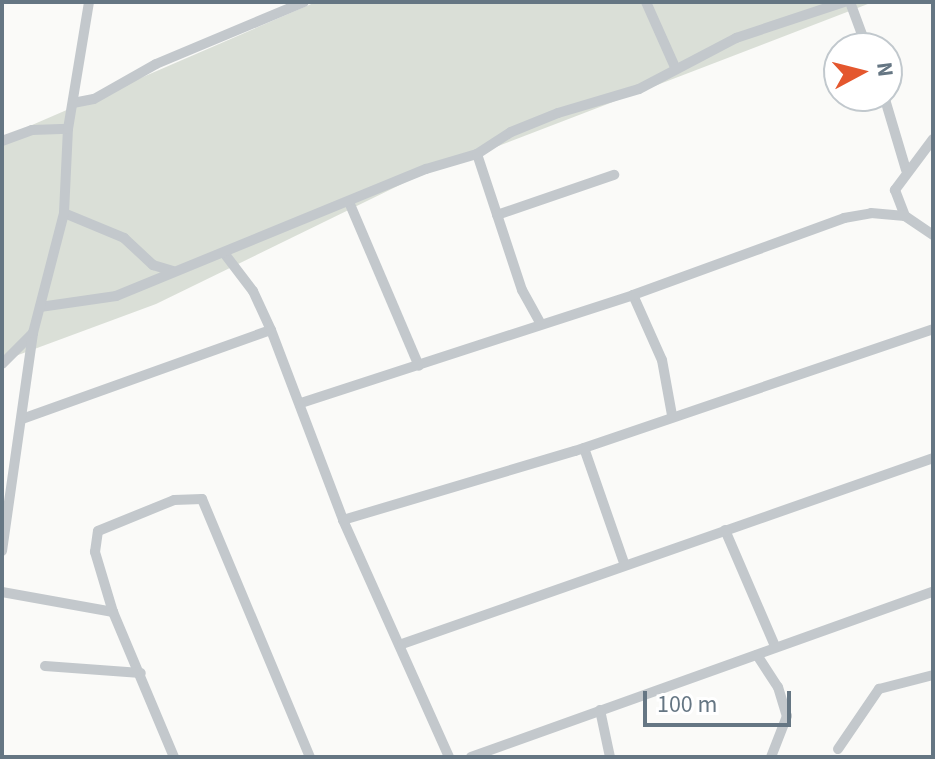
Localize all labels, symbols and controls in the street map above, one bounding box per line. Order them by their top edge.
north arrow [823,32,903,112]
text: N [868,60,902,79]
scale bar [647,675,795,725]
text: 100 m [657,687,717,722]

